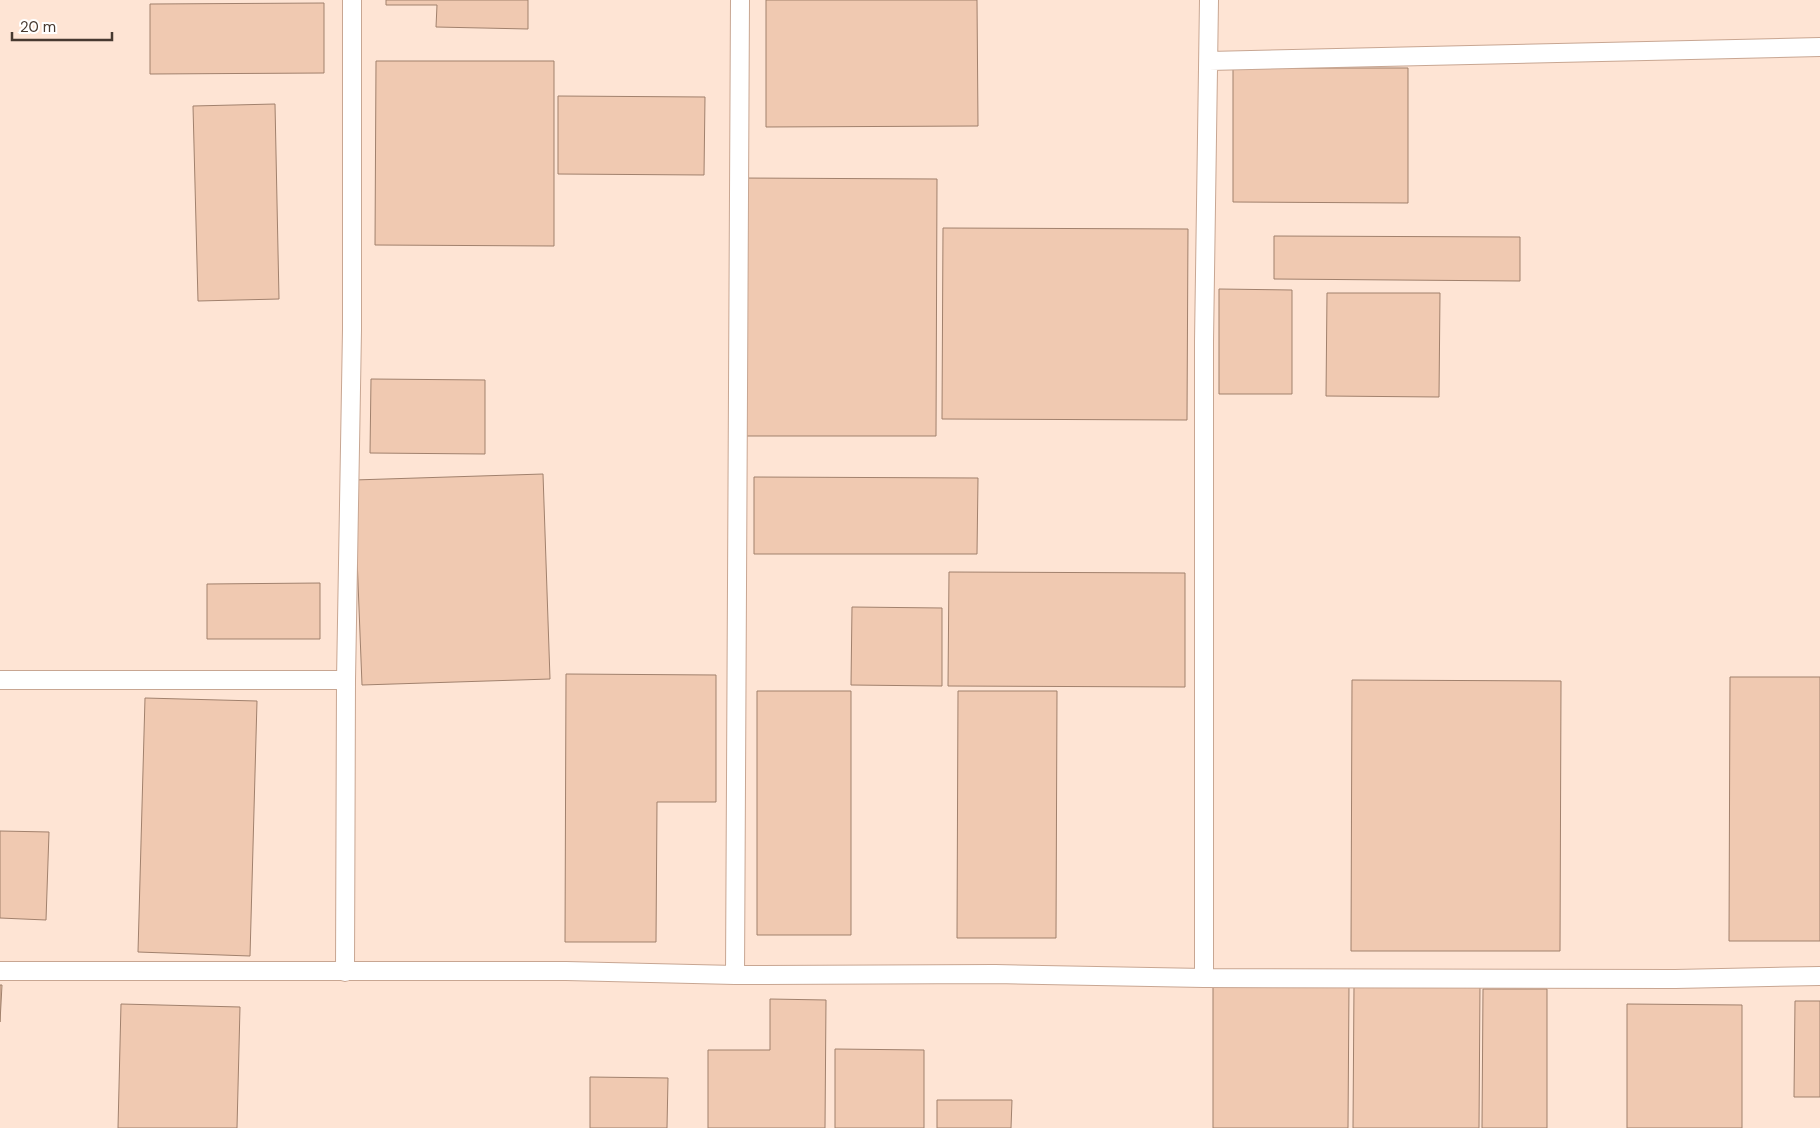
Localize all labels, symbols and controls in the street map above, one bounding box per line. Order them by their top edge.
scale bar [12,10,112,42]
text: 20 m [20,17,56,37]

